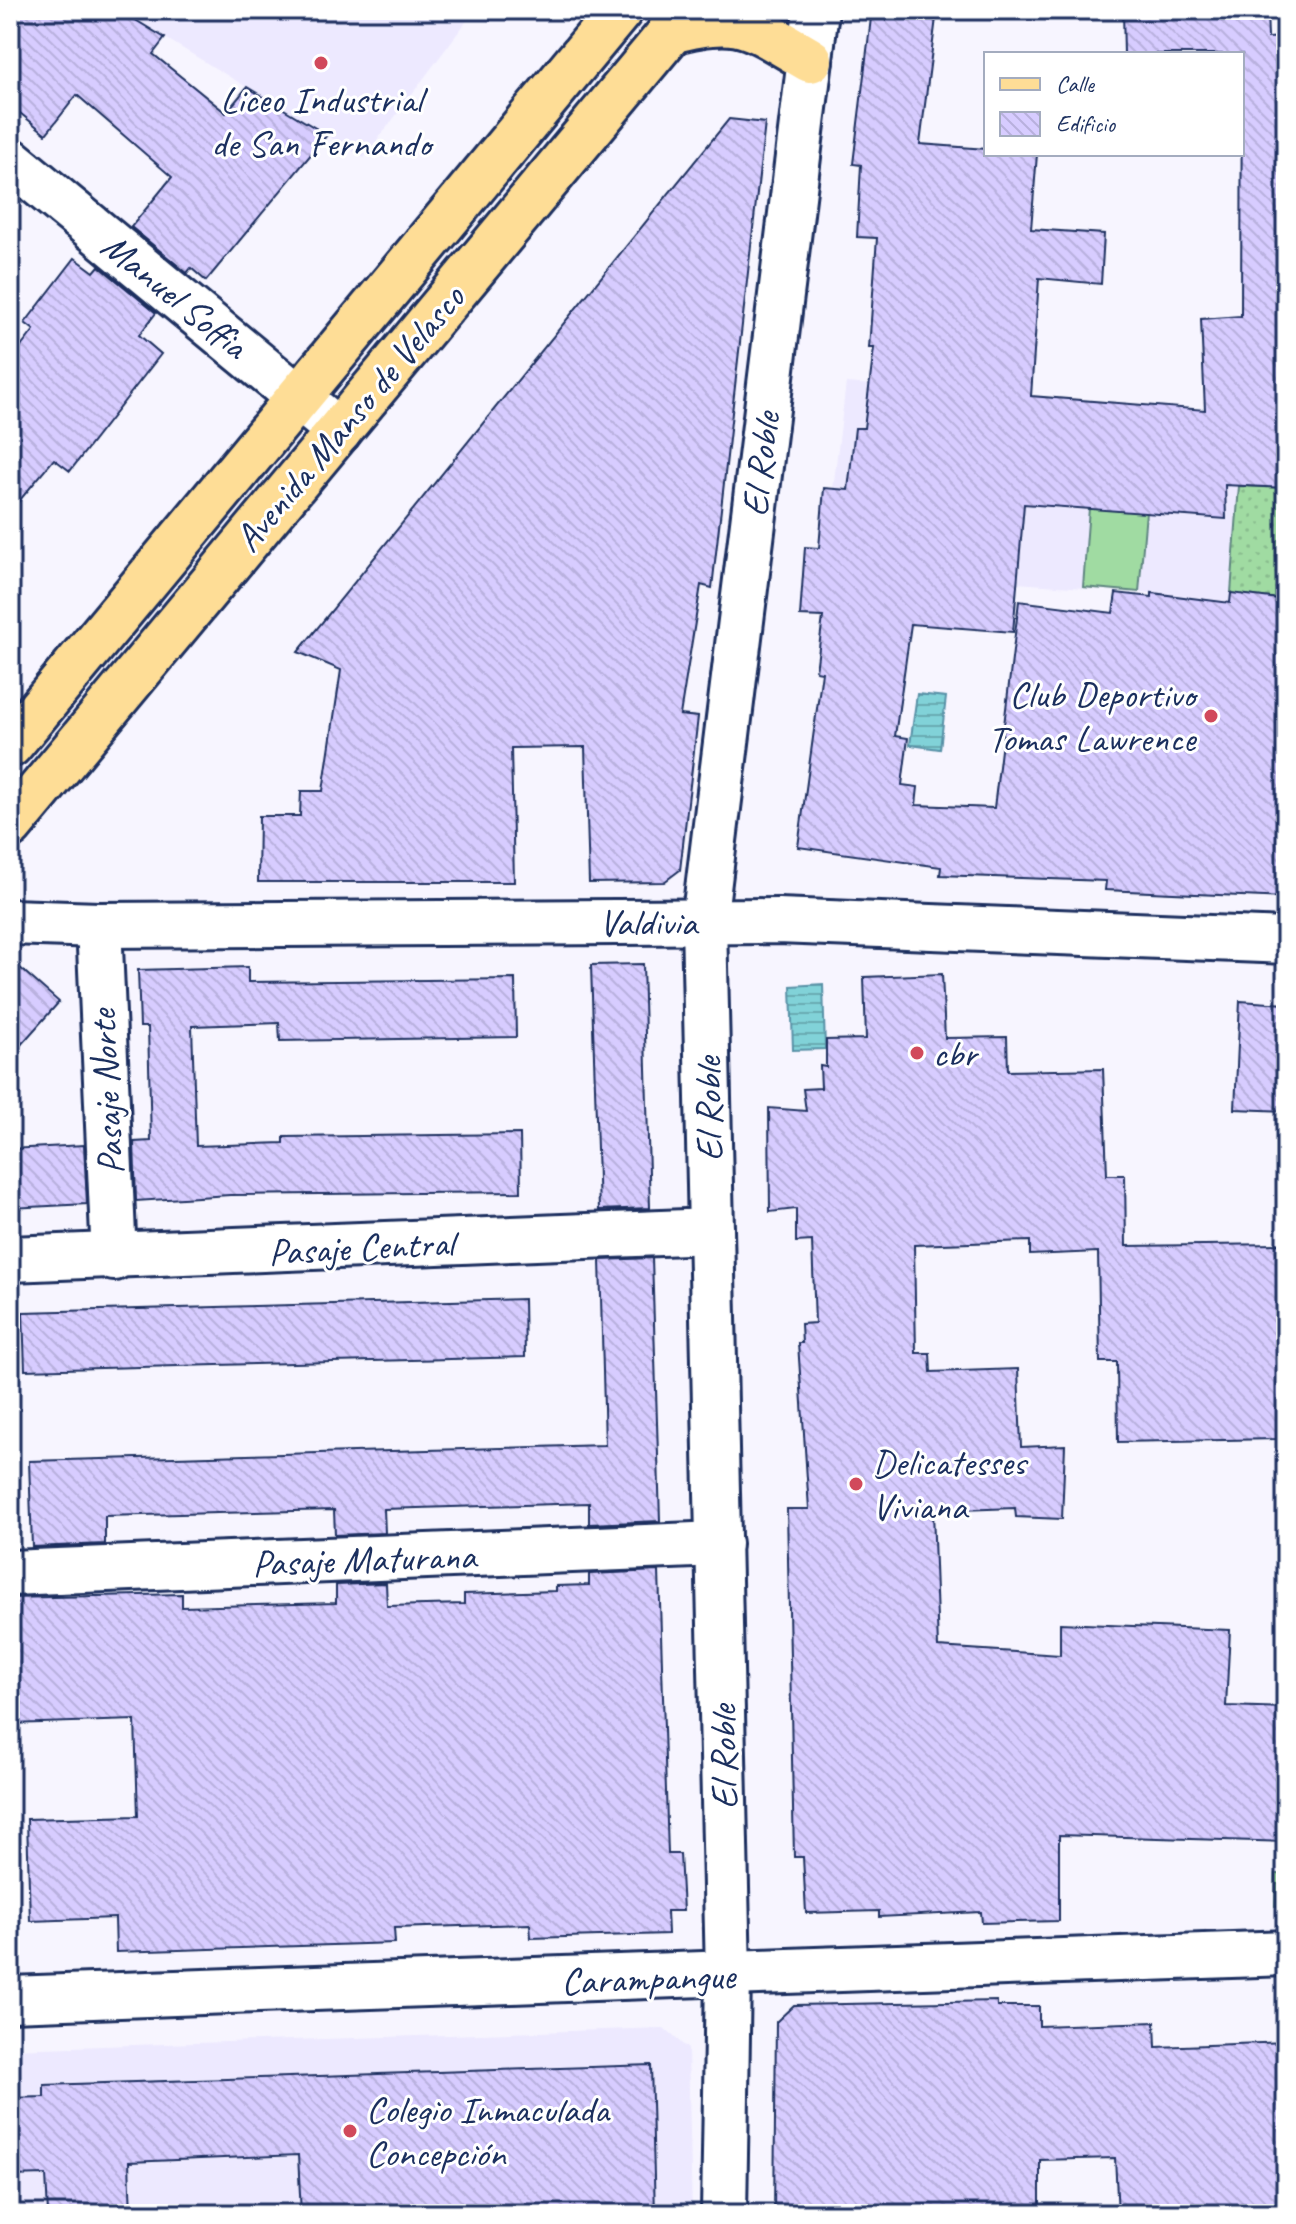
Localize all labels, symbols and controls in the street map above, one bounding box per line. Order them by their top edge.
legend [984,52,1244,156]
marker: Liceo Industrial de San Fernando [312,54,330,72]
text: Calle [1056,69,1096,99]
place label: Liceo Industrial de San Fernando [211,76,434,167]
text: Edificio [1056,109,1117,139]
street label: Manuel Soffia [92,222,259,370]
street label: Avenida Manso de Velasco [224,274,476,561]
street label: El Roble [731,407,791,519]
place label: Club Deportivo Tomas Lawrence [988,671,1199,762]
marker: Club Deportivo Tomas Lawrence [1202,707,1220,725]
street label: Valdivia [599,899,699,946]
street label: Pasaje Norte [79,1006,134,1176]
place label: cbr [933,1030,980,1077]
marker: cbr [908,1044,926,1062]
street label: El Roble [684,1054,733,1162]
street label: Pasaje Central [267,1219,461,1276]
place label: Delicatesses Viviana [872,1439,1029,1530]
marker: Delicatesses Viviana [847,1475,865,1493]
street label: Pasaje Maturana [251,1532,479,1587]
street label: El Roble [699,1702,748,1810]
street label: Carampangue [560,1952,738,2005]
place label: Colegio Inmaculada Concepción [366,2086,612,2177]
marker: Colegio Inmaculada Concepción [341,2122,359,2140]

